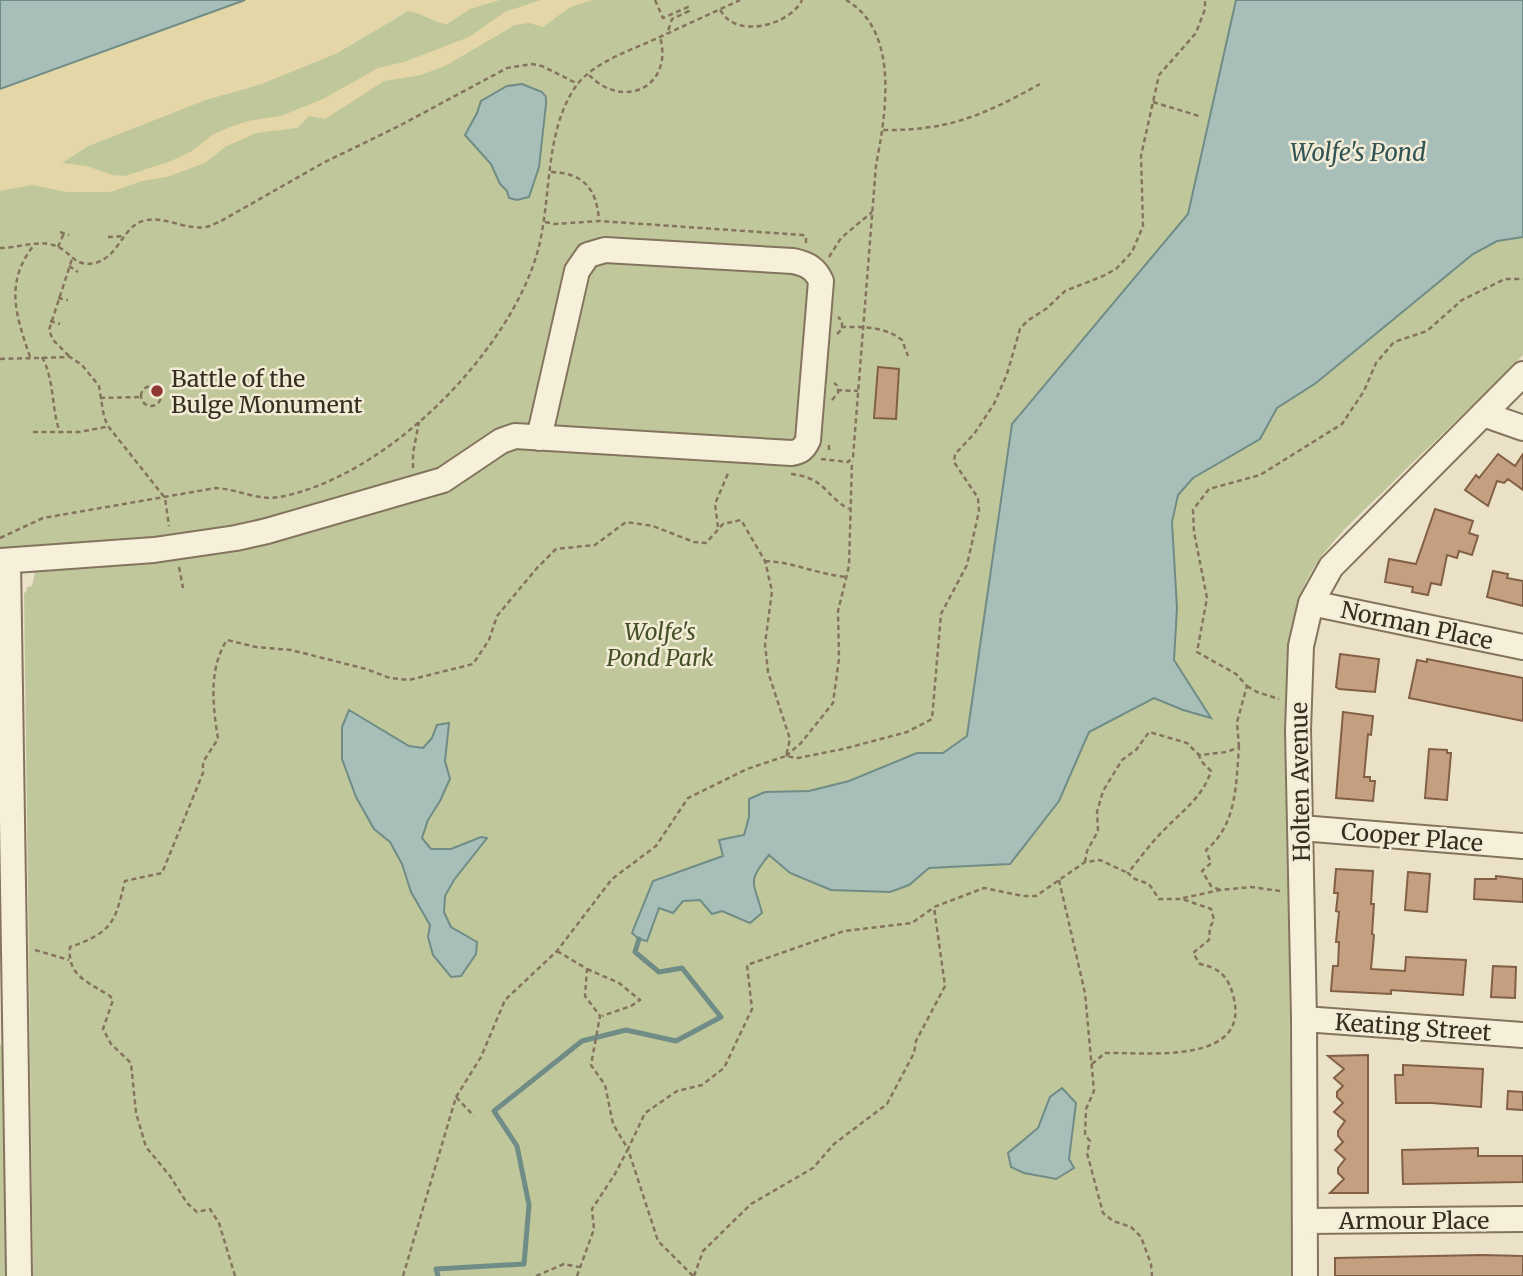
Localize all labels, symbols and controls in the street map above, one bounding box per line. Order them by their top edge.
water label: Wolfe's Pond [1290,137,1426,168]
place label: Battle of the Bulge Monument [171,364,363,419]
marker: Battle of the Bulge Monument [149,383,165,399]
street label: Norman Place [1338,595,1496,655]
park label: Wolfe's Pond Park [606,617,714,672]
street label: Holten Avenue [1284,702,1316,862]
street label: Cooper Place [1340,816,1484,858]
street label: Keating Street [1334,1007,1492,1047]
street label: Armour Place [1338,1206,1489,1235]

